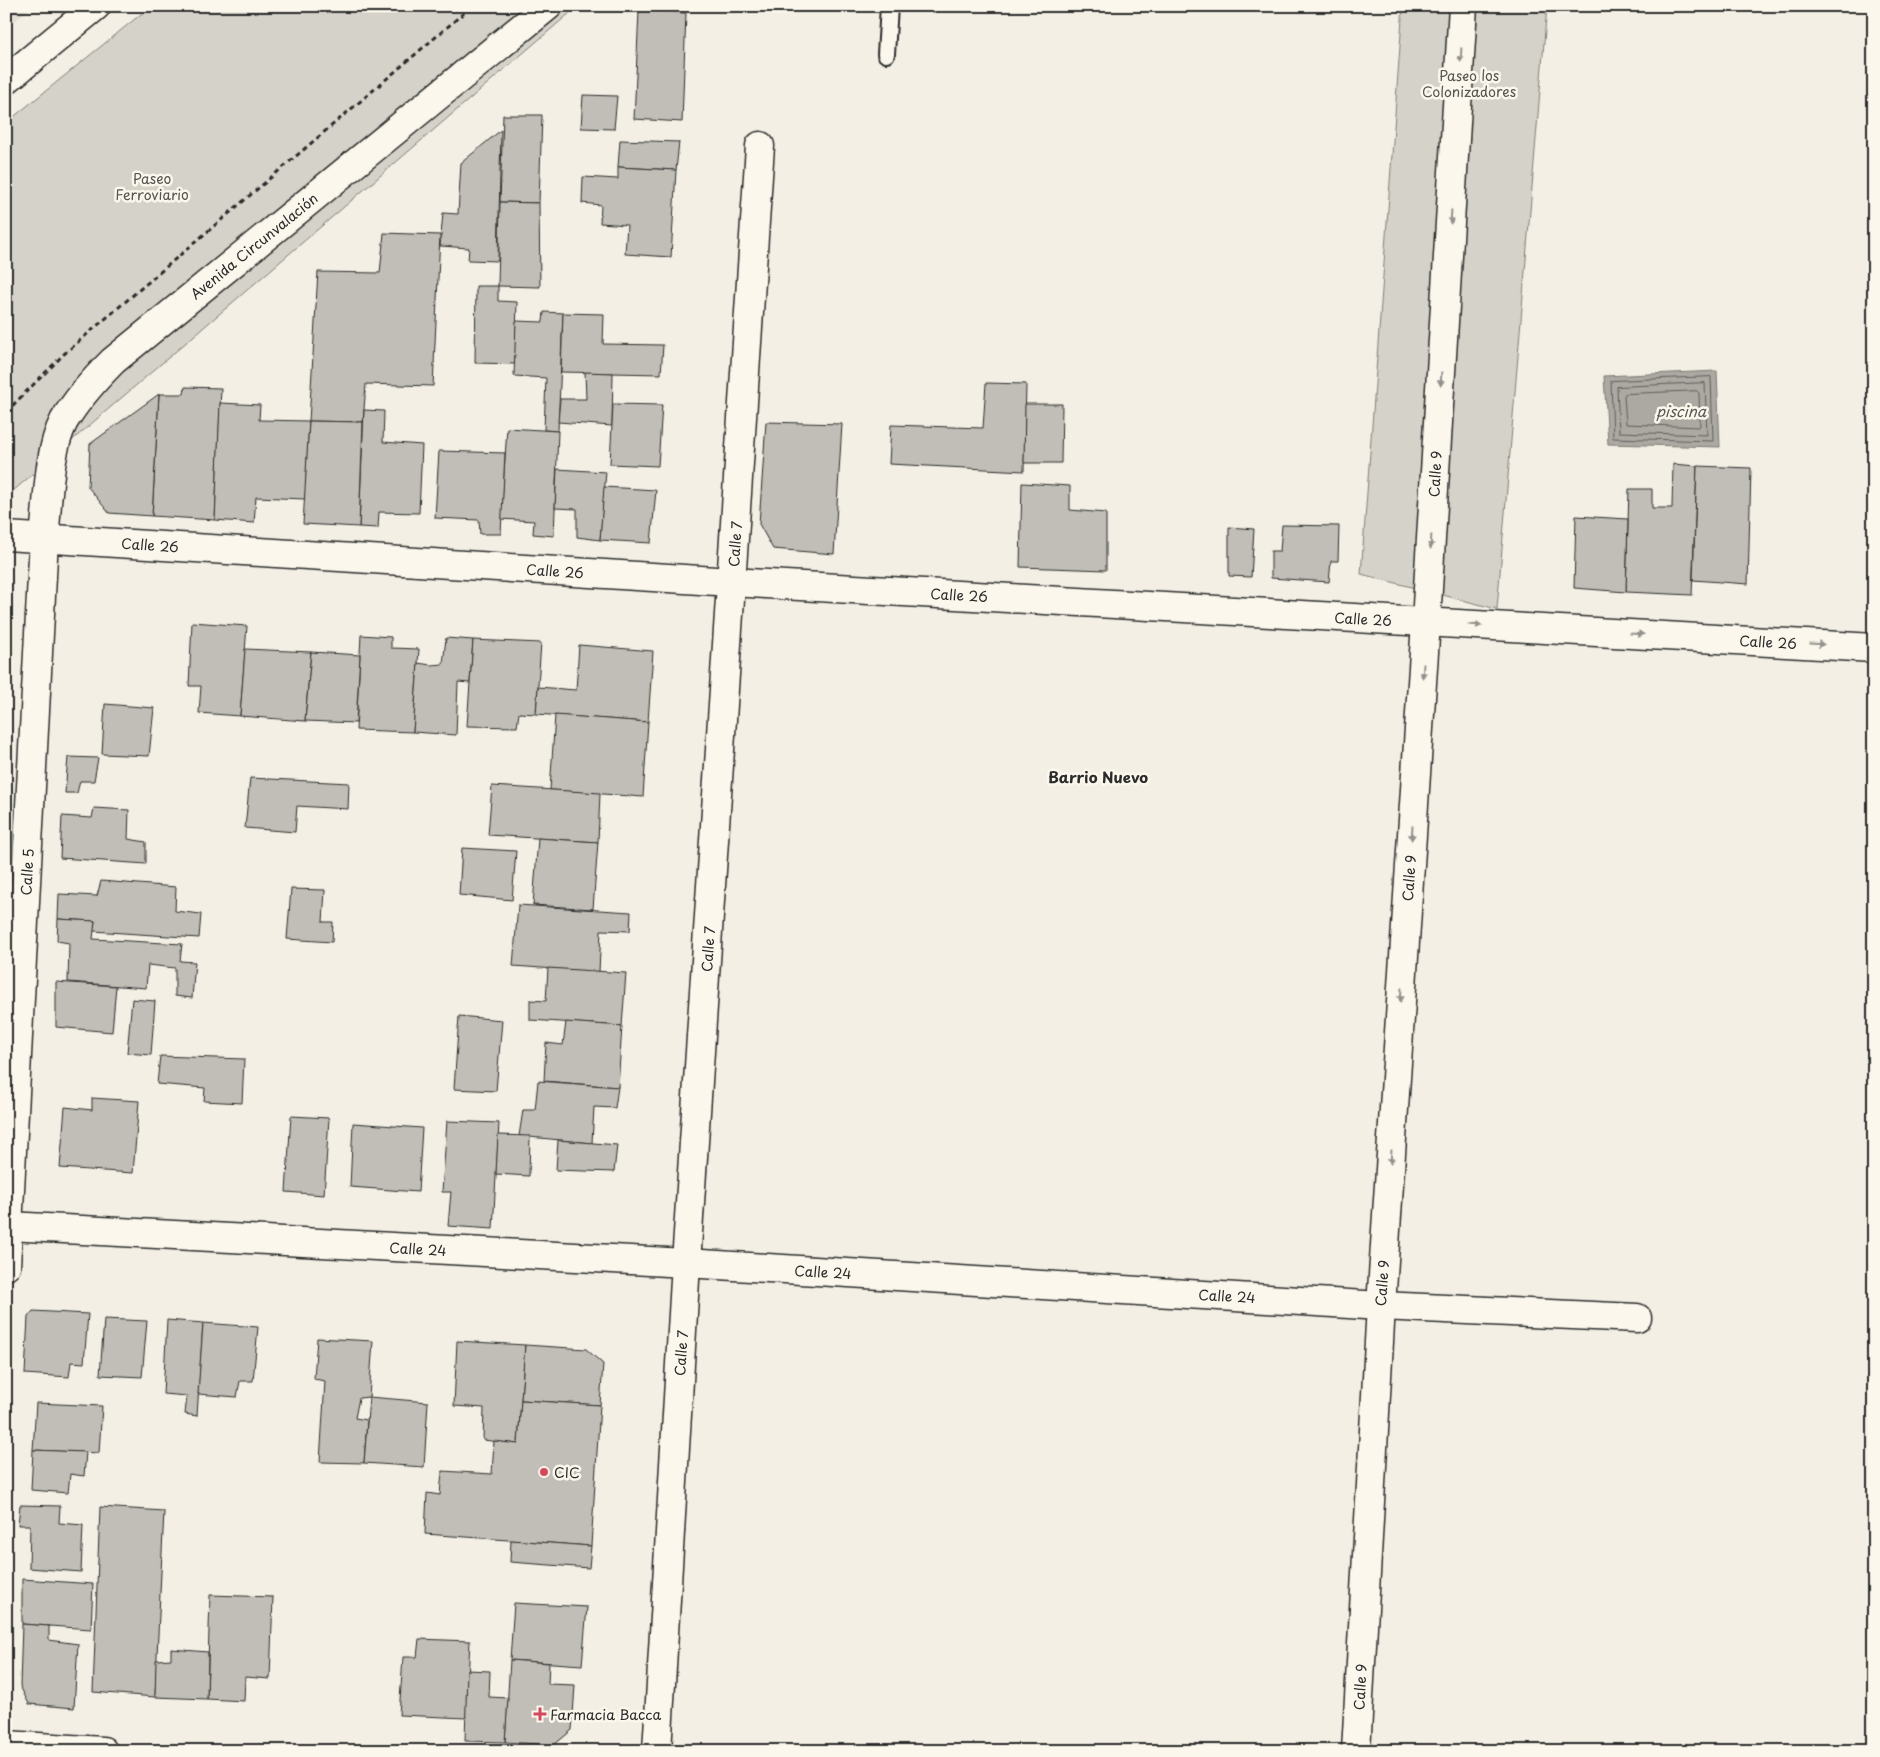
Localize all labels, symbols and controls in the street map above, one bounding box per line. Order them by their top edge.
one-way arrow [1456,47,1464,63]
park label: Paseo los Colonizadores [1422,65,1516,102]
park label: Paseo Ferroviario [115,168,189,205]
street label: Avenida Circunvalación [186,188,322,304]
one-way arrow [1446,209,1454,225]
one-way arrow [1436,372,1444,388]
water label: piscina [1656,399,1707,422]
street label: Calle 9 [1423,450,1447,498]
street label: Calle 7 [723,520,747,568]
street label: Calle 26 [120,533,180,557]
one-way arrow [1427,534,1435,550]
street label: Calle 26 [525,559,585,583]
street label: Calle 26 [930,583,988,607]
street label: Calle 26 [1334,607,1392,631]
one-way arrow [1467,621,1483,629]
street label: Calle 26 [1739,630,1797,654]
one-way arrow [1629,631,1645,639]
one-way arrow [1809,641,1825,649]
one-way arrow [1419,663,1427,679]
district label: Barrio Nuevo [1048,765,1148,788]
one-way arrow [1408,825,1416,841]
street label: Calle 5 [15,848,39,896]
street label: Calle 9 [1397,854,1421,902]
street label: Calle 7 [696,925,720,973]
one-way arrow [1397,987,1405,1003]
one-way arrow [1386,1149,1394,1165]
street label: Calle 24 [389,1237,447,1261]
street label: Calle 9 [1370,1259,1394,1307]
street label: Calle 24 [794,1260,852,1284]
street label: Calle 24 [1198,1284,1256,1308]
street label: Calle 7 [669,1329,693,1377]
place label: CIC [554,1462,580,1483]
marker: CIC [538,1466,550,1478]
street label: Calle 9 [1348,1663,1372,1711]
place label: Farmacia Bacca [550,1704,662,1725]
marker: Farmacia Bacca [534,1708,546,1720]

